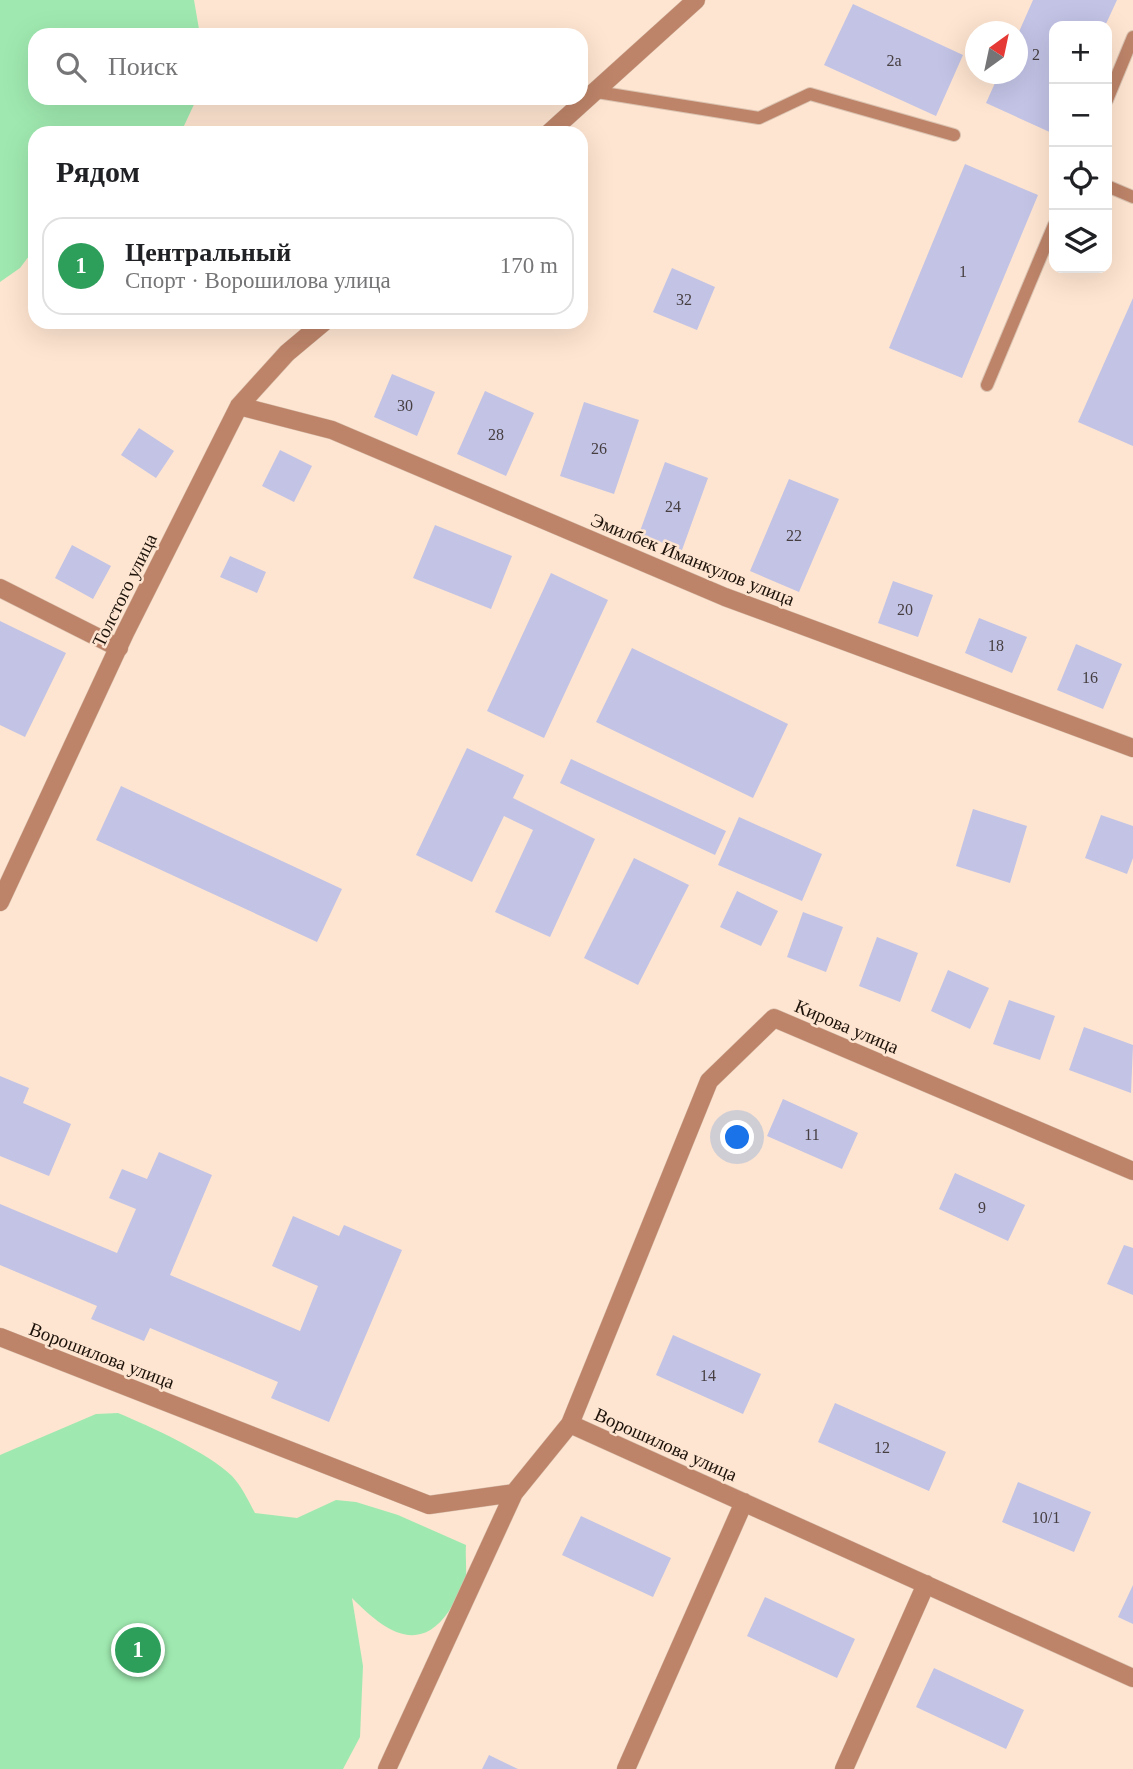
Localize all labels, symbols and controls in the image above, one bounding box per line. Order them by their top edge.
north arrow [965,21,1028,84]
map controls [1049,21,1112,273]
button: + [1049,21,1112,84]
search box [28,28,588,105]
house number: 2 [1032,46,1040,63]
icon: search [52,48,90,86]
text: Поиск [108,52,178,81]
house number: 2а [886,52,902,69]
button: − [1049,84,1112,147]
button: locate [1049,147,1112,210]
text: Рядом [56,155,140,188]
button: layers [1049,210,1112,273]
text: Центральный [125,238,291,267]
text: 1 [75,253,87,278]
text: 170 m [500,253,558,278]
house number: 1 [959,263,967,280]
text: Спорт · Ворошилова улица [125,268,391,293]
house number: 32 [676,291,692,308]
house number: 30 [397,397,413,414]
house number: 28 [488,426,504,443]
house number: 26 [591,440,607,457]
house number: 24 [665,498,681,515]
street label: Эмилбек Иманкулов улица [588,509,798,610]
house number: 22 [786,527,802,544]
street label: Толстого улица [88,530,161,650]
house number: 20 [897,601,913,618]
house number: 18 [988,637,1004,654]
house number: 16 [1082,669,1098,686]
street label: Кирова улица [792,995,902,1058]
your location [720,1120,754,1154]
house number: 11 [804,1126,820,1143]
house number: 9 [978,1199,986,1216]
street label: Ворошилова улица [26,1318,178,1393]
house number: 14 [700,1367,716,1384]
street label: Ворошилова улица [591,1404,741,1486]
house number: 12 [874,1439,890,1456]
house number: 10/1 [1032,1509,1060,1526]
pin: 1 [115,1624,161,1676]

